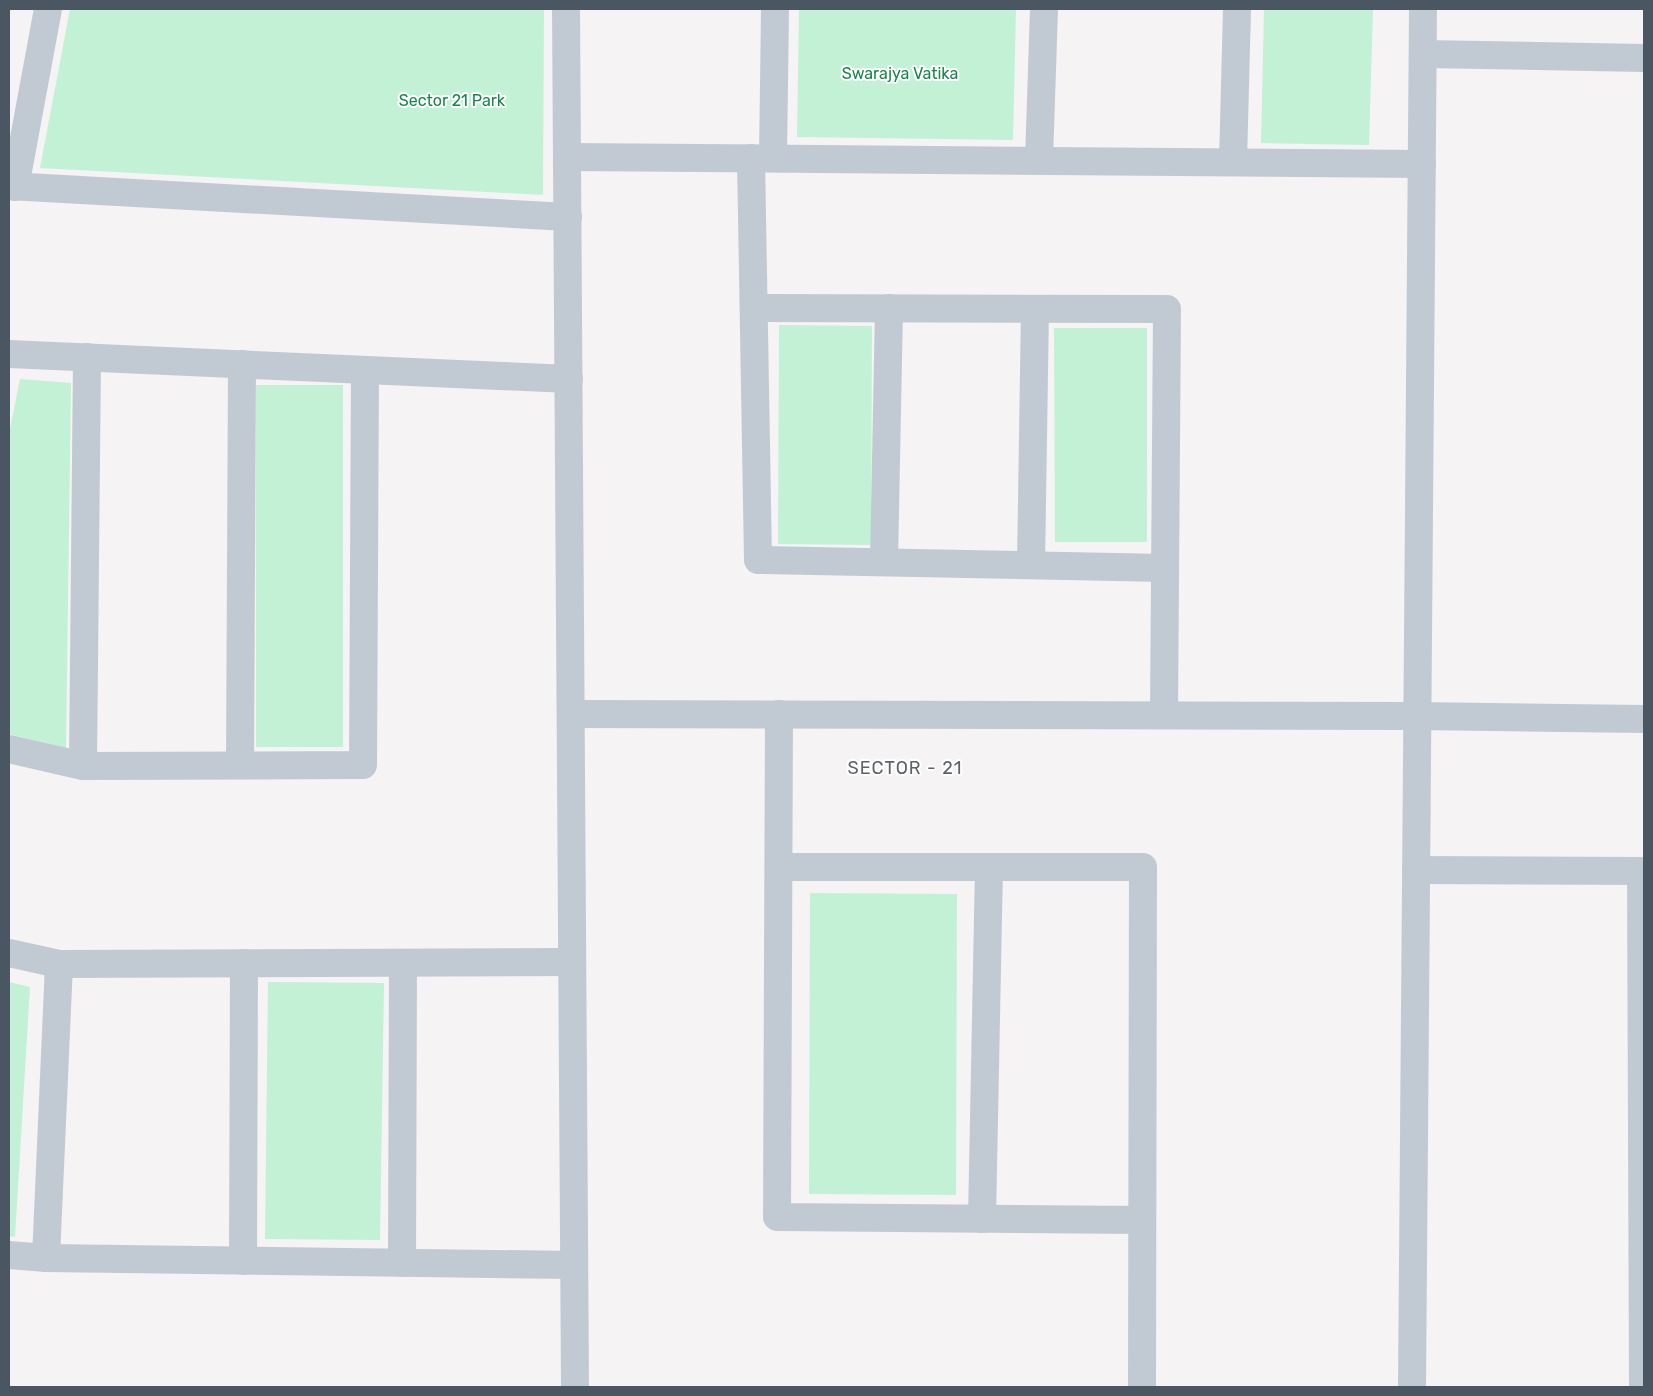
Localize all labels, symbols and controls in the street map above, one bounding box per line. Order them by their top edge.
park label: Swarajya Vatika [842,64,958,83]
park label: Sector 21 Park [399,91,506,110]
district label: SECTOR - 21 [848,757,962,779]

